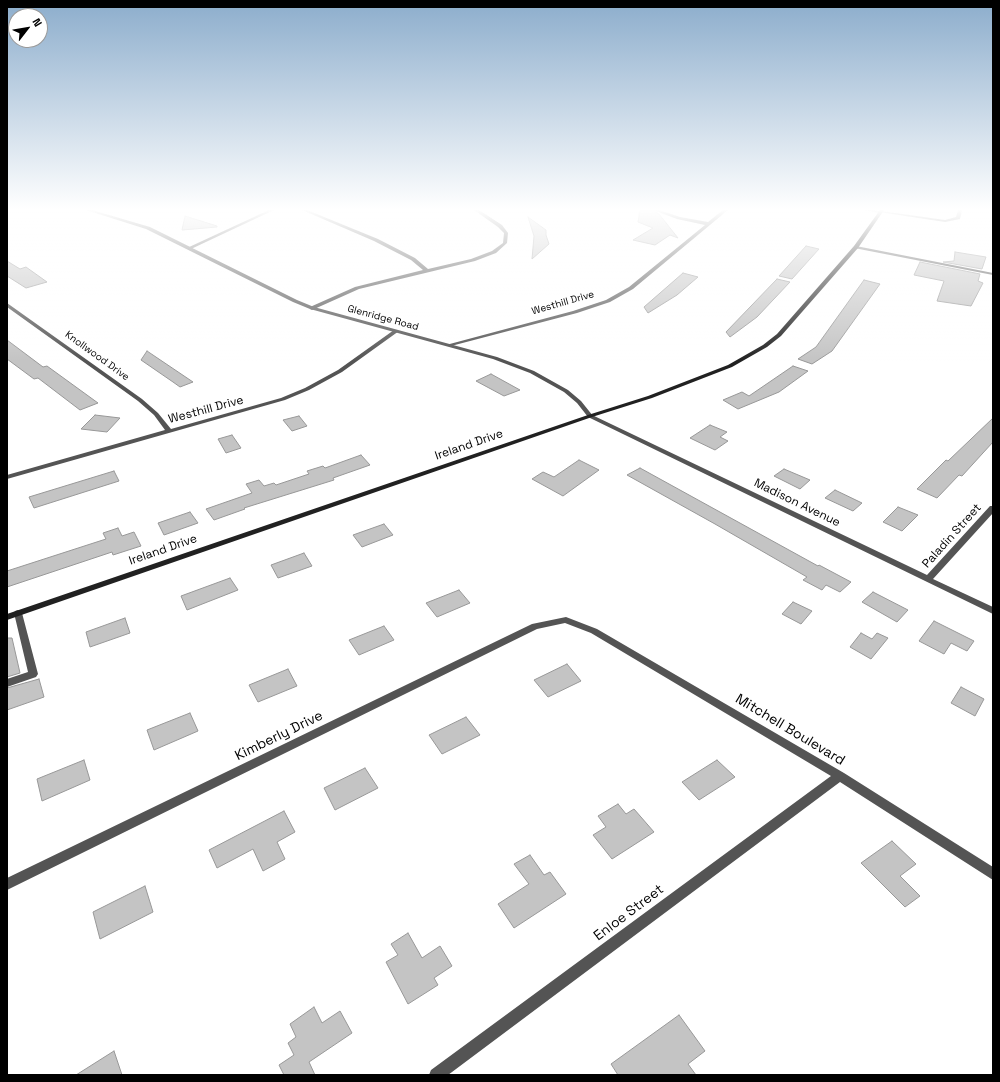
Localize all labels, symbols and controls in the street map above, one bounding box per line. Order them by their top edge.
north arrow [8,8,48,48]
text: N [30,16,45,29]
street label: Westhill Drive [530,288,596,318]
street label: Glenridge Road [346,303,420,333]
street label: Knollwood Drive [63,329,131,383]
street label: Westhill Drive [167,393,245,427]
street label: Ireland Drive [433,427,505,463]
street label: Madison Avenue [751,476,843,530]
street label: Paladin Street [919,501,985,571]
street label: Ireland Drive [127,532,199,568]
street label: Mitchell Boulevard [732,691,848,769]
street label: Kimberly Drive [232,707,326,765]
street label: Enloe Street [591,881,667,945]

